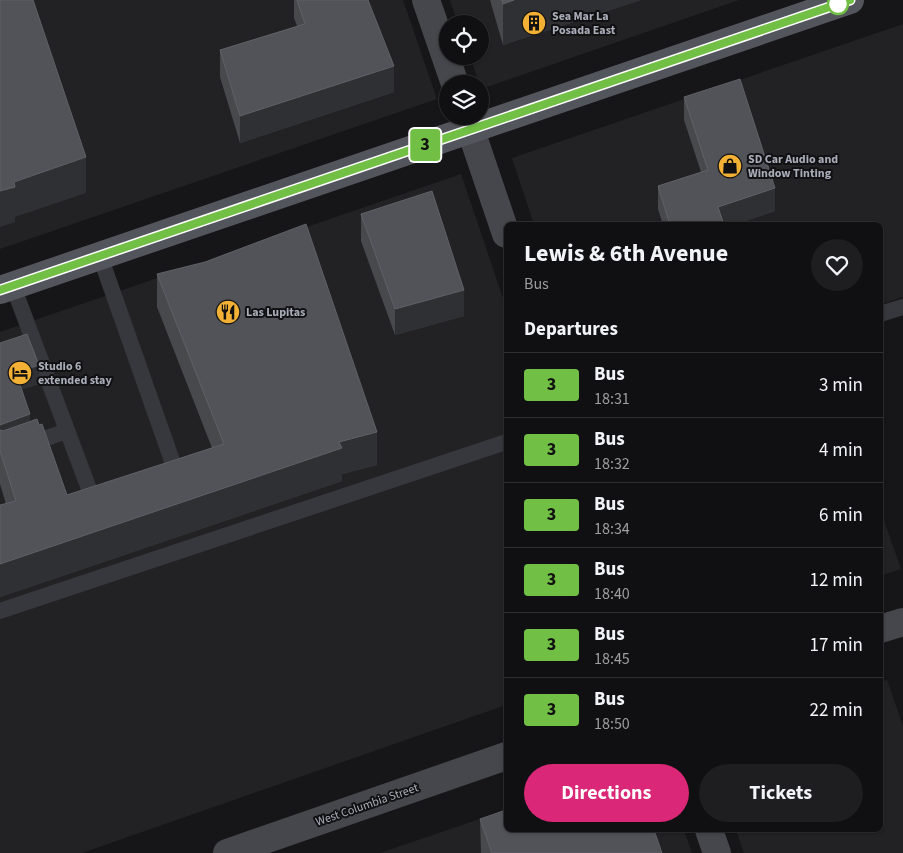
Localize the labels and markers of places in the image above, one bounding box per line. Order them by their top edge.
unlabelled marker [827,0,849,15]
place label: Sea Mar La Posada East [552,8,616,39]
building icon: Sea Mar La Posada East [521,10,547,36]
place label: SD Car Audio and Window Tinting [748,151,838,182]
shop icon: SD Car Audio and Window Tinting [717,153,743,179]
restaurant icon: Las Lupitas [215,299,241,325]
place label: Las Lupitas [246,304,305,321]
place label: Studio 6 extended stay [38,358,112,389]
hotel icon: Studio 6 extended stay [7,360,33,386]

